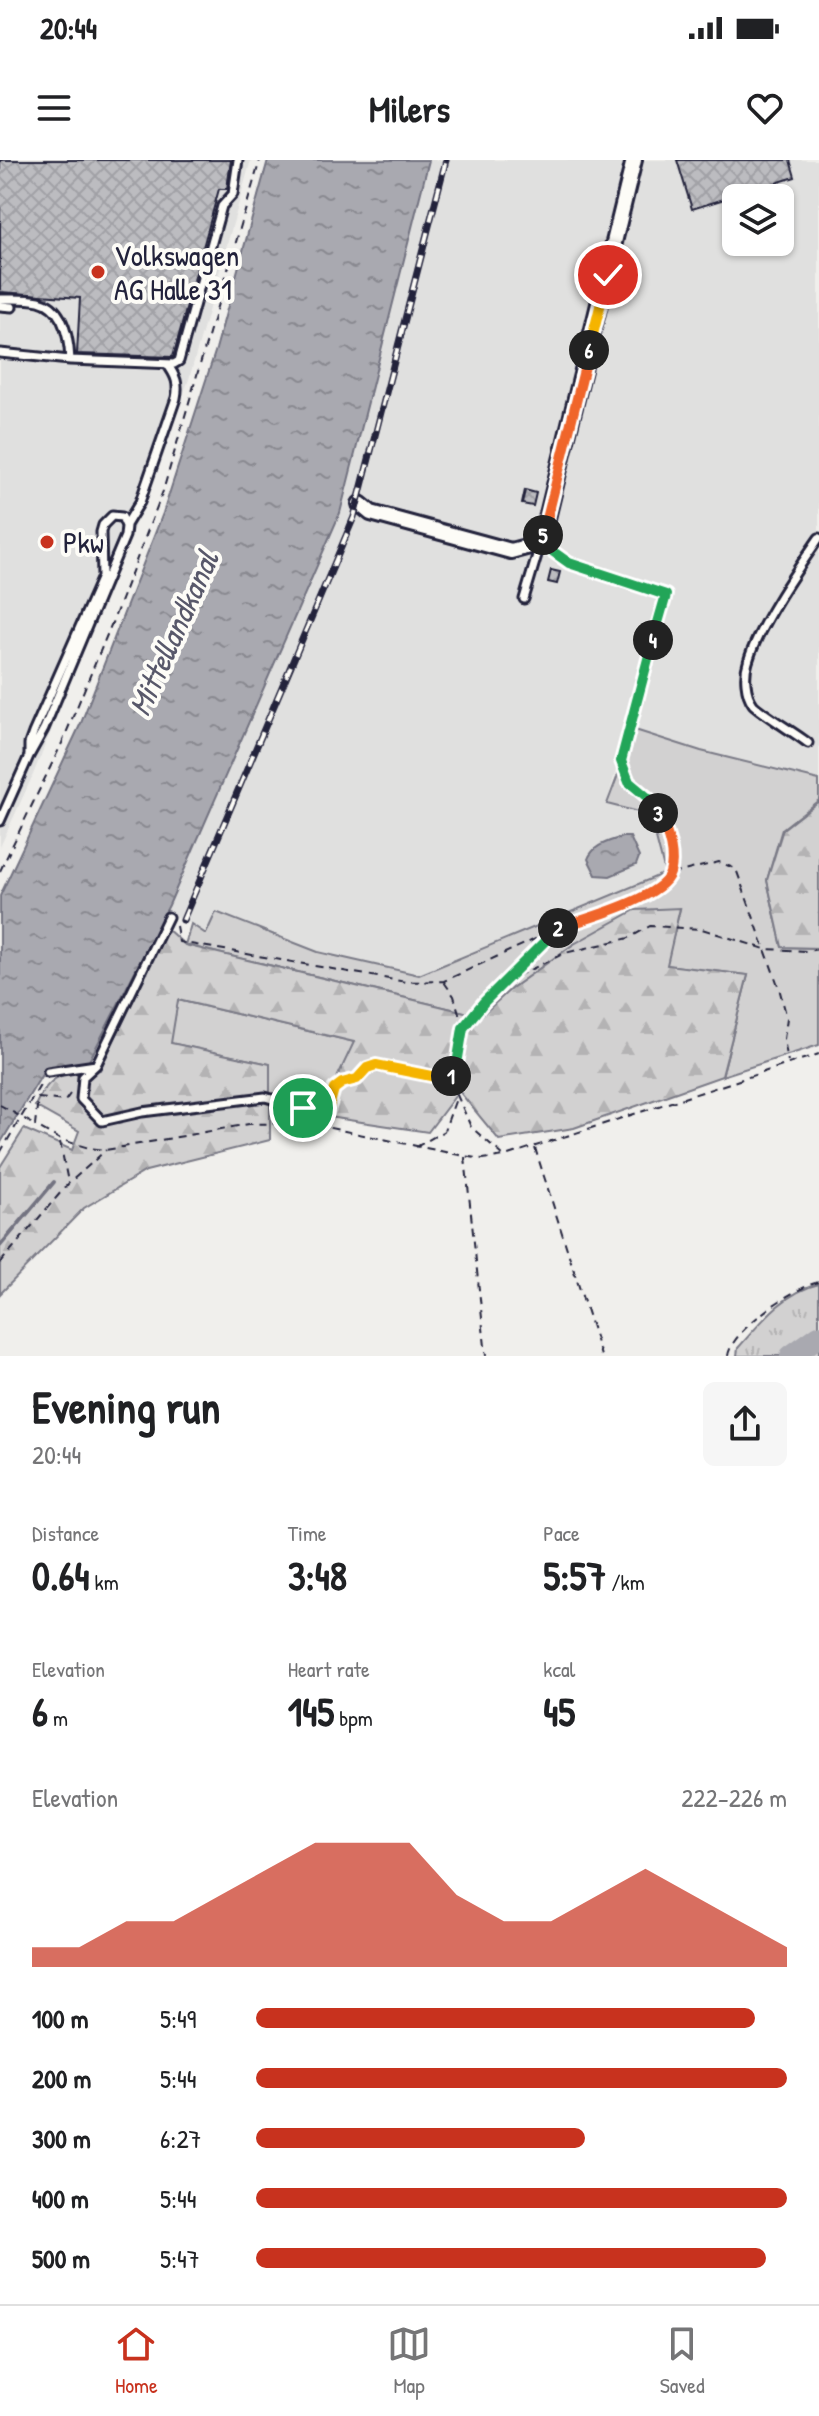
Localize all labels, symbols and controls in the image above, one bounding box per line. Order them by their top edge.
text: 20:44 [40,8,97,48]
text: Milers [369,84,450,133]
icon: menu [32,86,76,130]
icon: heart [743,86,787,130]
map controls [722,184,794,256]
button: layers [722,184,794,256]
place label: Volkswagen AG Halle 31 [114,235,239,309]
pin [574,241,642,309]
icon: check [586,253,630,297]
marker: Volkswagen AG Halle 31 [89,263,107,281]
pin: 6 [569,330,609,370]
text: 6 [585,335,593,365]
pin: 5 [523,515,563,555]
text: 5 [538,520,548,550]
place label: Pkw [63,522,104,562]
marker: Pkw [38,533,56,551]
water label: Mittellandkanal [118,543,229,722]
pin: 4 [633,620,673,660]
text: 4 [649,625,657,655]
pin: 3 [638,793,678,833]
text: 3 [653,798,663,828]
pin: 2 [538,908,578,948]
text: 2 [553,913,563,943]
pin: 1 [431,1056,471,1096]
text: 1 [447,1061,455,1091]
pin [269,1074,337,1142]
icon: arrive [281,1086,325,1130]
text: Evening run [32,1377,220,1437]
button: share [703,1382,787,1466]
text: 20:44 [32,1437,81,1472]
text: Distance [32,1518,99,1548]
text: Time [288,1518,327,1548]
text: Pace [543,1518,580,1548]
text: 0.64 [32,1548,89,1602]
text: 3:48 [288,1548,347,1602]
text: 5:57 [543,1548,606,1602]
text: km [89,1567,119,1597]
text: /km [606,1567,645,1597]
text: Elevation [32,1654,105,1684]
text: Heart rate [288,1654,370,1684]
text: kcal [543,1654,575,1684]
text: 6 [32,1684,48,1738]
text: 145 [288,1684,334,1738]
text: 45 [543,1684,575,1738]
text: m [48,1703,68,1733]
text: bpm [334,1703,373,1733]
text: Elevation [32,1780,118,1815]
text: 222–226 m [681,1780,787,1815]
text: 100 m [32,2001,88,2036]
text: 5:49 [160,2001,196,2036]
text: 200 m [32,2061,91,2096]
text: 5:44 [160,2061,197,2096]
text: 300 m [32,2121,91,2156]
text: 6:27 [160,2121,201,2156]
text: 400 m [32,2181,89,2216]
text: 5:44 [160,2181,197,2216]
text: 500 m [32,2241,90,2276]
text: 5:47 [160,2241,200,2276]
tab: Home [114,2322,158,2400]
tab: Map [387,2322,431,2400]
tab: Saved [660,2322,705,2400]

